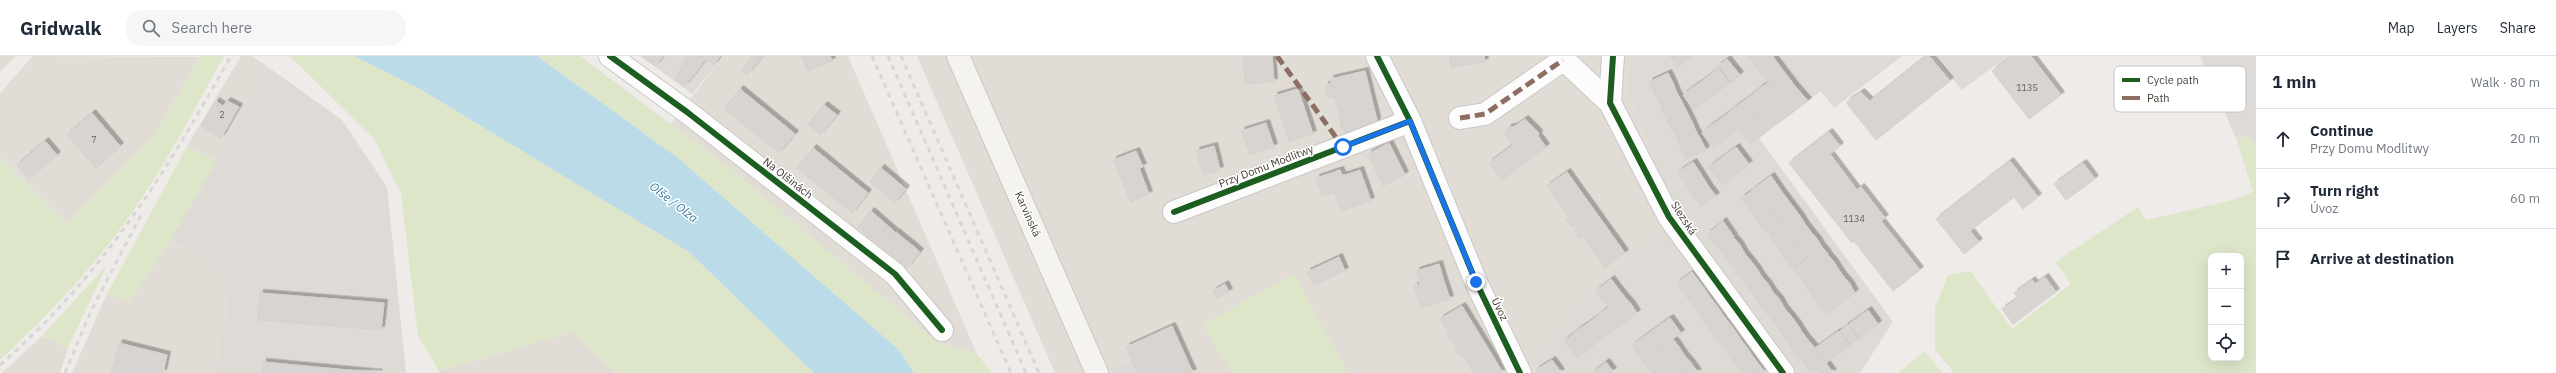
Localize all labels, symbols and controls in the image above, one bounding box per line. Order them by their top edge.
search box [126,10,406,46]
text: Gridwalk [20,16,102,40]
icon: search [140,17,162,39]
text: Search here [172,18,252,37]
text: Map [2388,19,2415,37]
text: Layers [2437,19,2478,37]
text: Share [2500,19,2536,37]
legend [2114,66,2246,112]
text: 1 min [2272,71,2316,93]
text: Cycle path [2147,73,2199,87]
text: Walk · 80 m [2471,74,2540,91]
house number: 1135 [2016,82,2038,93]
text: Path [2147,91,2170,105]
house number: 2 [219,109,225,120]
text: Continue [2310,121,2374,140]
icon: ahead [2272,128,2294,150]
text: 20 m [2510,130,2540,147]
house number: 7 [91,134,97,145]
route start [1334,138,1352,156]
text: Przy Domu Modlitwy [2310,140,2429,157]
street label: Przy Domu Modlitwy [1216,141,1316,191]
street label: Na Olšinách [760,154,816,202]
water label: Olše / Olza [647,179,701,225]
text: Turn right [2310,181,2379,200]
icon: right [2272,188,2294,210]
street label: Karvinská [1012,189,1044,239]
text: 60 m [2510,190,2540,207]
street label: Slezská [1668,198,1700,238]
text: Úvoz [2310,200,2338,217]
house number: 1134 [1843,213,1865,224]
icon: arrive [2272,248,2294,270]
text: Arrive at destination [2310,249,2454,268]
map controls [2208,253,2244,361]
button: + [2208,253,2244,289]
route end [1467,273,1485,291]
button: − [2208,289,2244,325]
street label: Úvoz [1488,295,1512,323]
button: locate [2208,325,2244,361]

